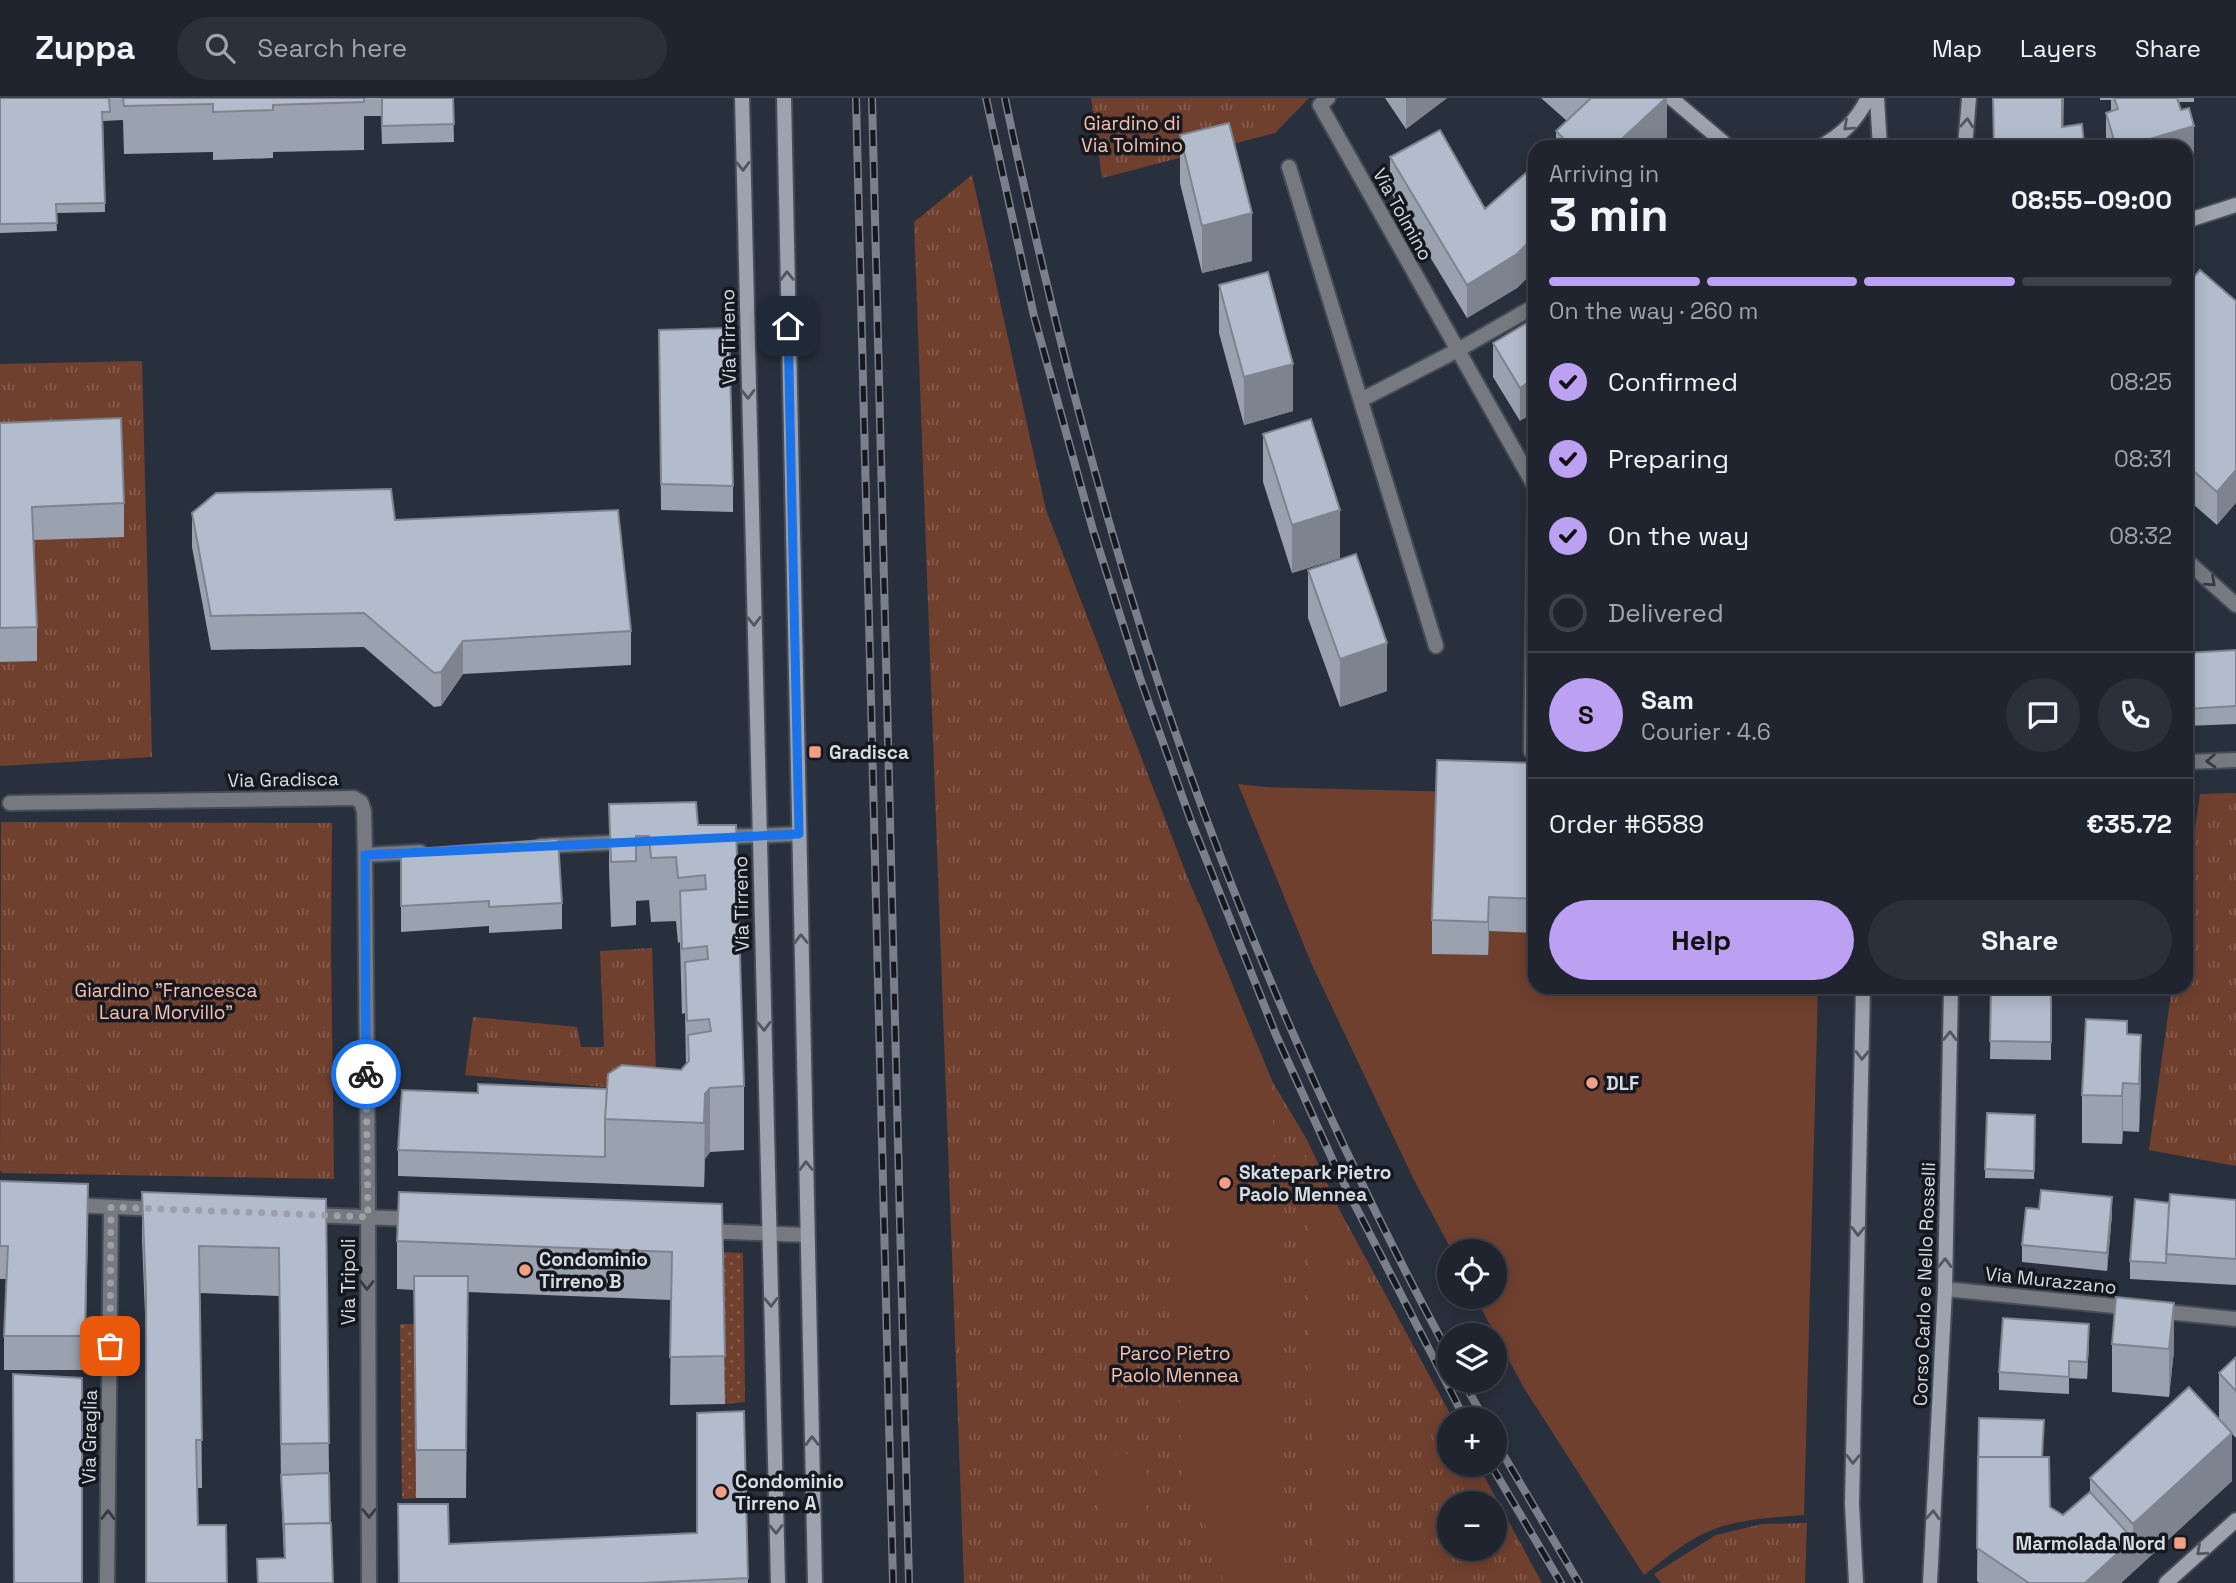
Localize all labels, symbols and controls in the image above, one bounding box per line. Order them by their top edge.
search box [177,17,667,80]
text: Zuppa [35,27,135,69]
icon: search [201,29,239,67]
text: Search here [257,31,407,65]
text: Map [1932,33,1982,64]
text: Layers [2020,33,2097,64]
text: Share [2135,33,2201,64]
park label: Giardino di Via Tolmino [1081,111,1183,158]
one-way arrow [1959,117,1974,128]
one-way arrow [1844,118,1857,131]
text: Arriving in [1549,159,1659,189]
one-way arrow [735,161,751,172]
street label: Via Tolmino [1367,164,1438,265]
text: 08:55–09:00 [2011,183,2172,217]
text: 3 min [1549,186,1669,244]
one-way arrow [780,270,795,281]
street label: Via Tirreno [715,289,742,385]
pin [758,296,818,356]
text: On the way · 260 m [1549,296,1758,326]
icon: home [769,307,807,345]
icon: check [1549,363,1587,401]
text: Confirmed [1608,365,1738,399]
text: 08:25 [2109,367,2172,397]
one-way arrow [741,388,756,399]
icon: check [1549,440,1587,478]
text: Preparing [1608,442,1729,476]
text: 08:31 [2114,444,2172,474]
icon: check [1549,517,1587,555]
text: On the way [1608,519,1749,553]
text: 08:32 [2109,521,2172,551]
one-way arrow [2203,574,2216,587]
text: Delivered [1608,596,1724,630]
one-way arrow [746,616,761,627]
button: chat [2006,678,2080,752]
button: phone [2098,678,2172,752]
text: Sam [1641,683,1694,717]
text: S [1578,698,1594,732]
text: Courier · 4.6 [1641,717,1771,747]
place label: Gradisca [829,740,909,765]
marker: Gradisca [807,744,823,760]
one-way arrow [2205,753,2216,768]
street label: Via Gradisca [227,766,339,793]
text: Order #6589 [1549,807,1704,841]
text: €35.72 [2086,807,2172,841]
street label: Via Tirreno [728,856,755,952]
button: Help [1549,900,1854,980]
button: Share [1868,900,2172,980]
one-way arrow [793,933,809,944]
park label: Giardino "Francesca Laura Morvillo" [75,978,257,1025]
one-way arrow [756,1021,771,1032]
one-way arrow [1942,1030,1957,1041]
courier [331,1039,401,1109]
one-way arrow [1854,1050,1870,1061]
icon: bike [347,1055,385,1093]
place label: DLF [1606,1071,1639,1096]
marker: DLF [1584,1075,1600,1091]
place label: Skatepark Pietro Paolo Mennea [1239,1160,1391,1207]
one-way arrow [798,1161,814,1171]
street label: Corso Carlo e Nello Rosselli [1908,1162,1941,1406]
marker: Skatepark Pietro Paolo Mennea [1217,1175,1233,1191]
one-way arrow [1850,1227,1866,1237]
street label: Via Tripoli [336,1239,361,1325]
map controls [1437,1239,1507,1561]
button: locate [1437,1239,1507,1309]
place label: Condominio Tirreno B [539,1247,648,1294]
one-way arrow [1938,1257,1953,1268]
street label: Via Murazzano [1984,1261,2118,1300]
marker: Condominio Tirreno B [517,1262,533,1278]
one-way arrow [359,1280,375,1291]
one-way arrow [763,1297,778,1308]
pin [80,1316,140,1376]
button: layers [1437,1323,1507,1393]
icon: bag [91,1327,129,1365]
park label: Parco Pietro Paolo Mennea [1111,1341,1239,1388]
street label: Via Graglia [76,1389,103,1485]
button: + [1437,1407,1507,1477]
one-way arrow [804,1436,820,1446]
one-way arrow [1845,1454,1860,1465]
place label: Condominio Tirreno A [735,1469,844,1516]
marker: Condominio Tirreno A [713,1484,729,1500]
button: − [1437,1491,1507,1561]
one-way arrow [361,1508,377,1518]
one-way arrow [100,1509,116,1520]
one-way arrow [1925,1509,1940,1520]
one-way arrow [769,1524,784,1535]
place label: Marmolada Nord [2015,1531,2166,1556]
marker: Marmolada Nord [2172,1535,2188,1551]
one-way arrow [2196,1543,2209,1556]

